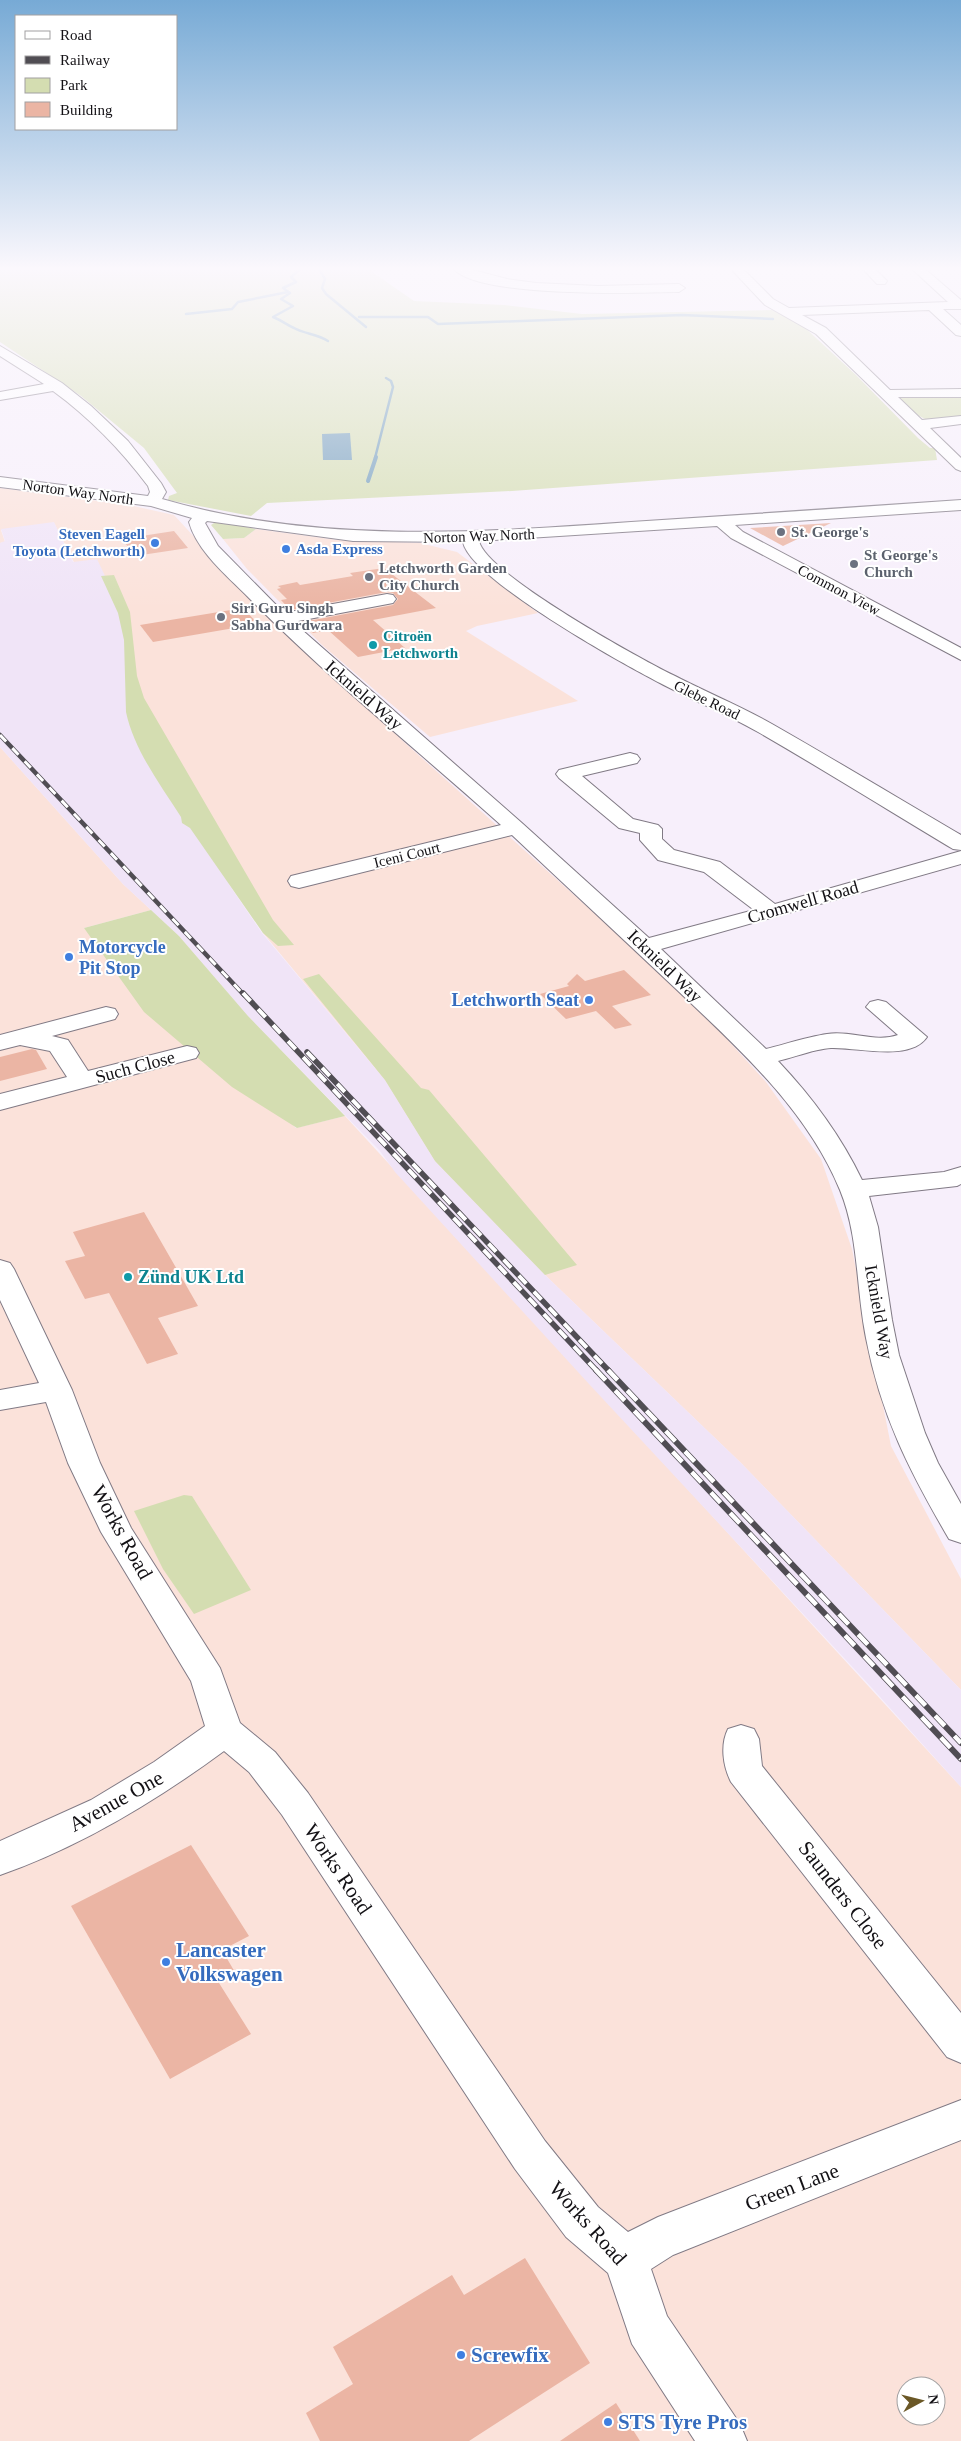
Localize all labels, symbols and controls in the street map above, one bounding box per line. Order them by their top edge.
legend [15,15,178,130]
text: Road [60,27,92,43]
text: Railway [60,52,110,68]
text: Park [60,77,88,93]
text: Building [60,102,113,118]
street label: Norton Way North [22,476,135,508]
place label: St. George's [791,524,869,540]
place label: Steven Eagell Toyota (Letchworth) [13,526,145,560]
street label: Norton Way North [423,526,536,546]
marker: St. George's [775,526,787,538]
marker: Steven Eagell Toyota (Letchworth) [149,537,161,549]
place label: Asda Express [296,541,383,557]
marker: Asda Express [280,543,292,555]
place label: St George's Church [864,547,938,580]
marker: St George's Church [848,558,860,570]
place label: Letchworth Garden City Church [379,560,508,593]
street label: Common View [795,562,883,618]
marker: Letchworth Garden City Church [363,571,375,583]
place label: Siri Guru Singh Sabha Gurdwara [231,600,343,633]
marker: Siri Guru Singh Sabha Gurdwara [215,611,227,623]
place label: Citroën Letchworth [383,628,459,661]
marker: Citroën Letchworth [367,639,379,651]
street label: Icknield Way [321,656,407,734]
street label: Glebe Road [671,677,743,723]
street label: Iceni Court [372,839,443,871]
street label: Cromwell Road [745,877,861,927]
street label: Icknield Way [624,926,706,1006]
place label: Motorcycle Pit Stop [79,937,166,978]
marker: Motorcycle Pit Stop [63,951,75,963]
place label: Letchworth Seat [452,990,579,1010]
marker: Letchworth Seat [583,994,595,1006]
street label: Such Close [93,1047,177,1087]
street label: Icknield Way [861,1263,897,1361]
place label: Zünd UK Ltd [138,1267,244,1287]
marker: Zünd UK Ltd [122,1271,134,1283]
street label: Works Road [86,1481,158,1584]
street label: Avenue One [65,1765,167,1837]
street label: Works Road [299,1819,377,1919]
street label: Saunders Close [794,1836,892,1954]
place label: Lancaster Volkswagen [176,1938,283,1986]
marker: Lancaster Volkswagen [160,1956,172,1968]
street label: Green Lane [742,2158,842,2216]
street label: Works Road [544,2176,632,2270]
place label: Screwfix [471,2343,549,2367]
marker: Screwfix [455,2349,467,2361]
north arrow [896,2376,946,2426]
text: N [925,2394,941,2405]
place label: STS Tyre Pros [618,2410,747,2434]
marker: STS Tyre Pros [602,2416,614,2428]

